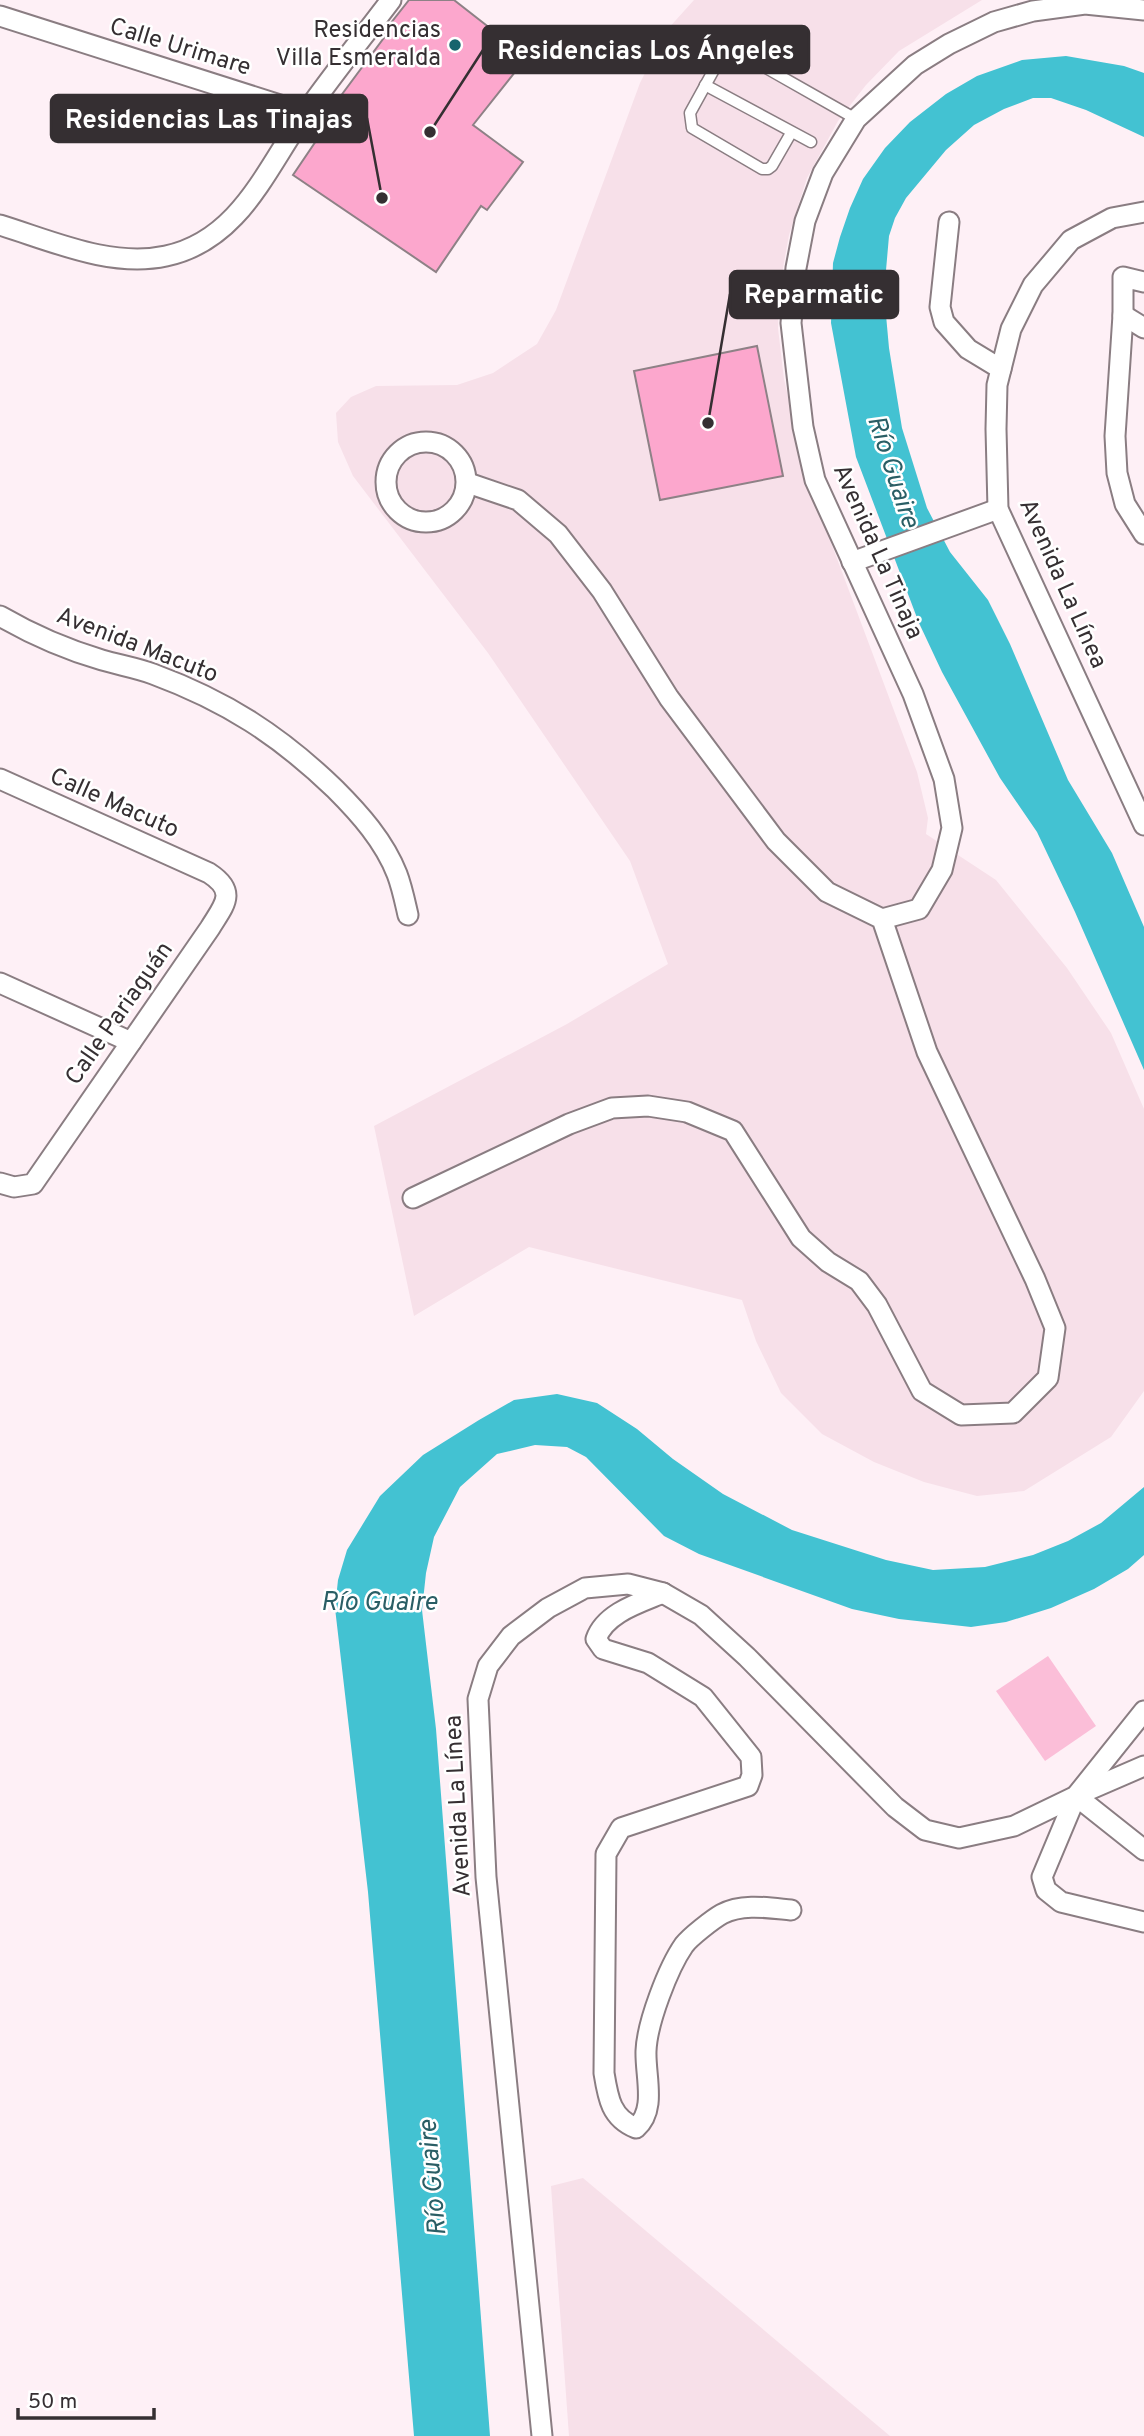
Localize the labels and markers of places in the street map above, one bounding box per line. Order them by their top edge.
place label: Residencias Villa Esmeralda [275,16,441,74]
callout: Residencias Los Ángeles [483,26,809,73]
marker: Residencias Villa Esmeralda [447,37,463,53]
callout: Residencias Las Tinajas [51,95,367,142]
callout: Reparmatic [730,271,898,318]

